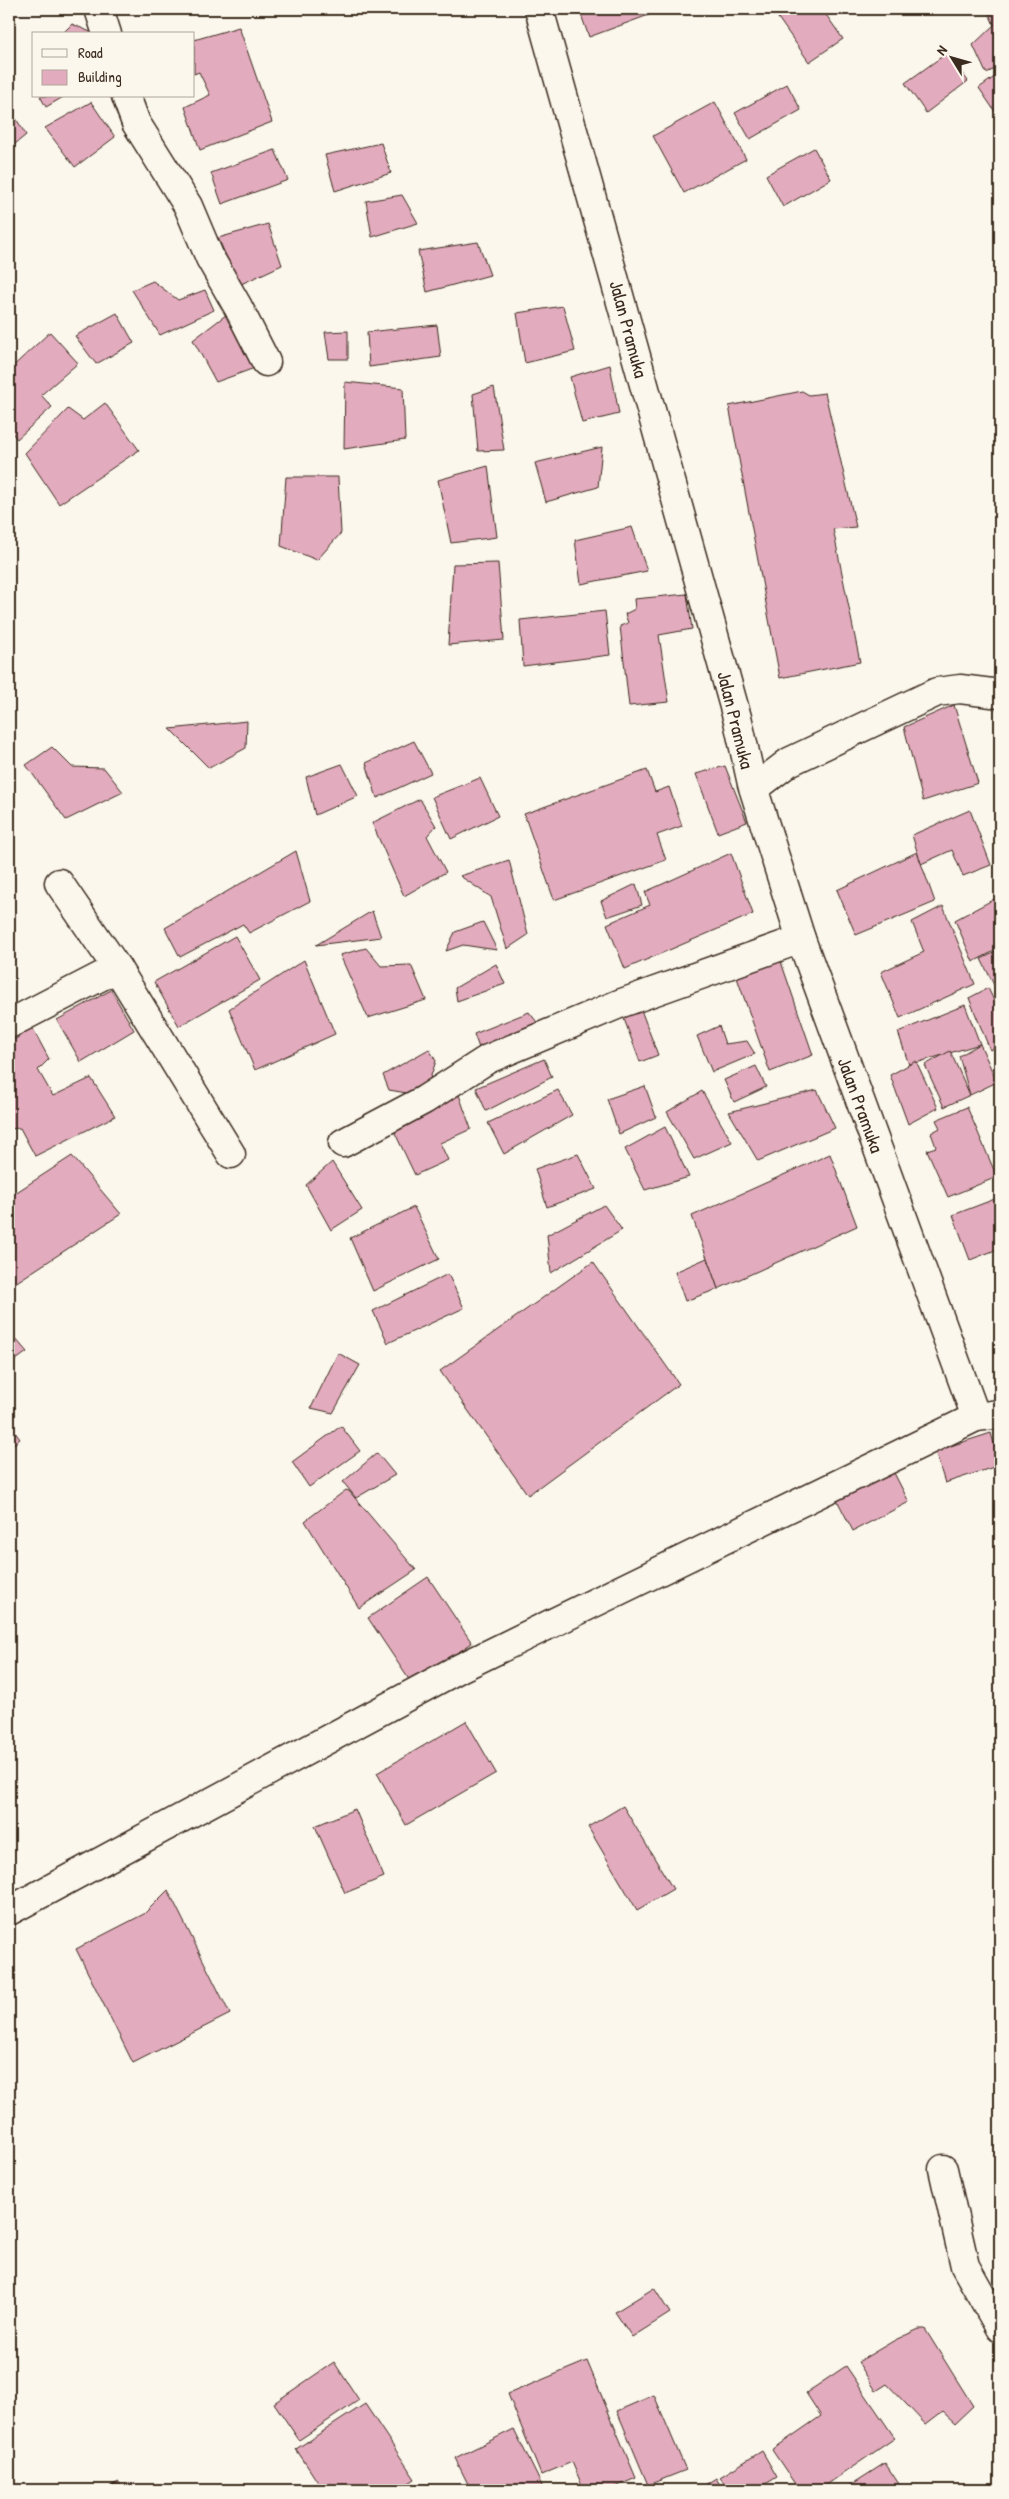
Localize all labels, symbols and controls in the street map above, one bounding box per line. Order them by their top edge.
legend [32,32,195,98]
north arrow [926,32,976,82]
text: N [931,41,951,59]
text: Road [78,42,103,63]
text: Building [78,66,122,87]
street label: Jalan Pramuka [604,277,655,381]
street label: Jalan Pramuka [711,668,761,772]
street label: Jalan Pramuka [832,1054,890,1157]

